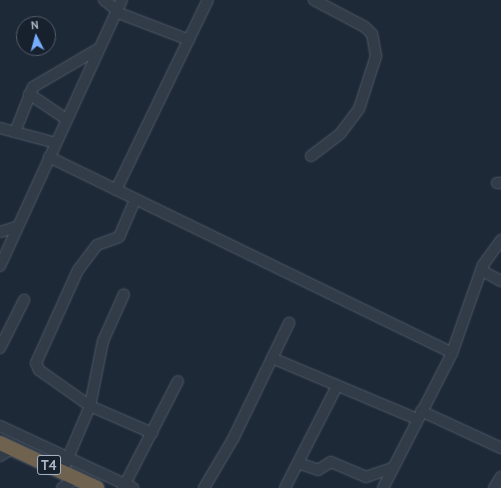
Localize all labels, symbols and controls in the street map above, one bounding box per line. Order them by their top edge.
north arrow [16,16,56,56]
text: N [30,18,39,32]
road number: T4 [37,453,61,477]

